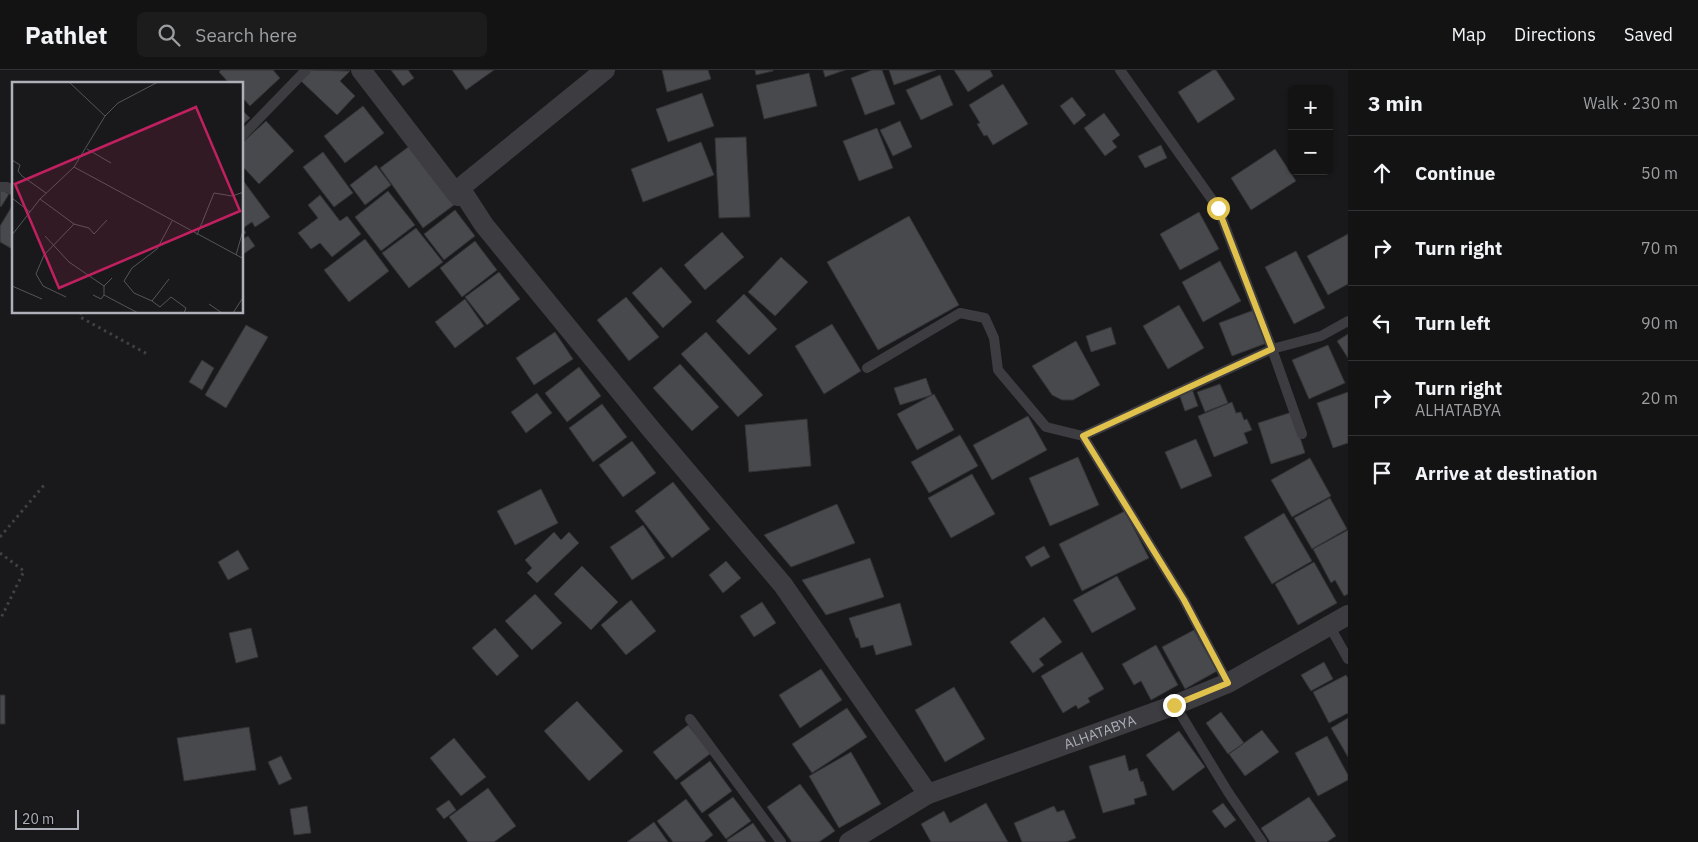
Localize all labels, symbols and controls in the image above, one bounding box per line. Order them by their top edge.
search box [137,12,487,57]
text: Pathlet [25,19,107,51]
icon: search [155,21,183,49]
text: Search here [195,23,297,47]
text: Map [1451,23,1486,46]
text: Directions [1514,23,1596,46]
text: Saved [1624,23,1673,46]
inset map [12,82,244,314]
map controls [1288,85,1333,175]
button: + [1288,85,1333,130]
text: 3 min [1368,89,1423,117]
text: Walk · 230 m [1583,93,1678,113]
button: − [1288,130,1333,175]
icon: ahead [1368,159,1396,187]
text: Continue [1415,161,1495,185]
text: 50 m [1641,163,1678,183]
route start [1207,197,1230,220]
icon: right [1368,234,1396,262]
text: Turn right [1415,236,1502,260]
text: 70 m [1641,238,1678,258]
icon: left [1368,309,1396,337]
text: Turn left [1415,311,1491,335]
text: 90 m [1641,313,1678,333]
text: Turn right [1415,376,1502,400]
icon: right [1368,384,1396,412]
text: 20 m [1641,388,1678,408]
text: ALHATABYA [1415,400,1501,420]
icon: arrive [1368,459,1396,487]
text: Arrive at destination [1415,461,1598,485]
route end [1163,694,1186,717]
street label: ALHATABYA [1061,711,1138,753]
scale bar [15,807,79,830]
text: 20 m [22,810,54,828]

